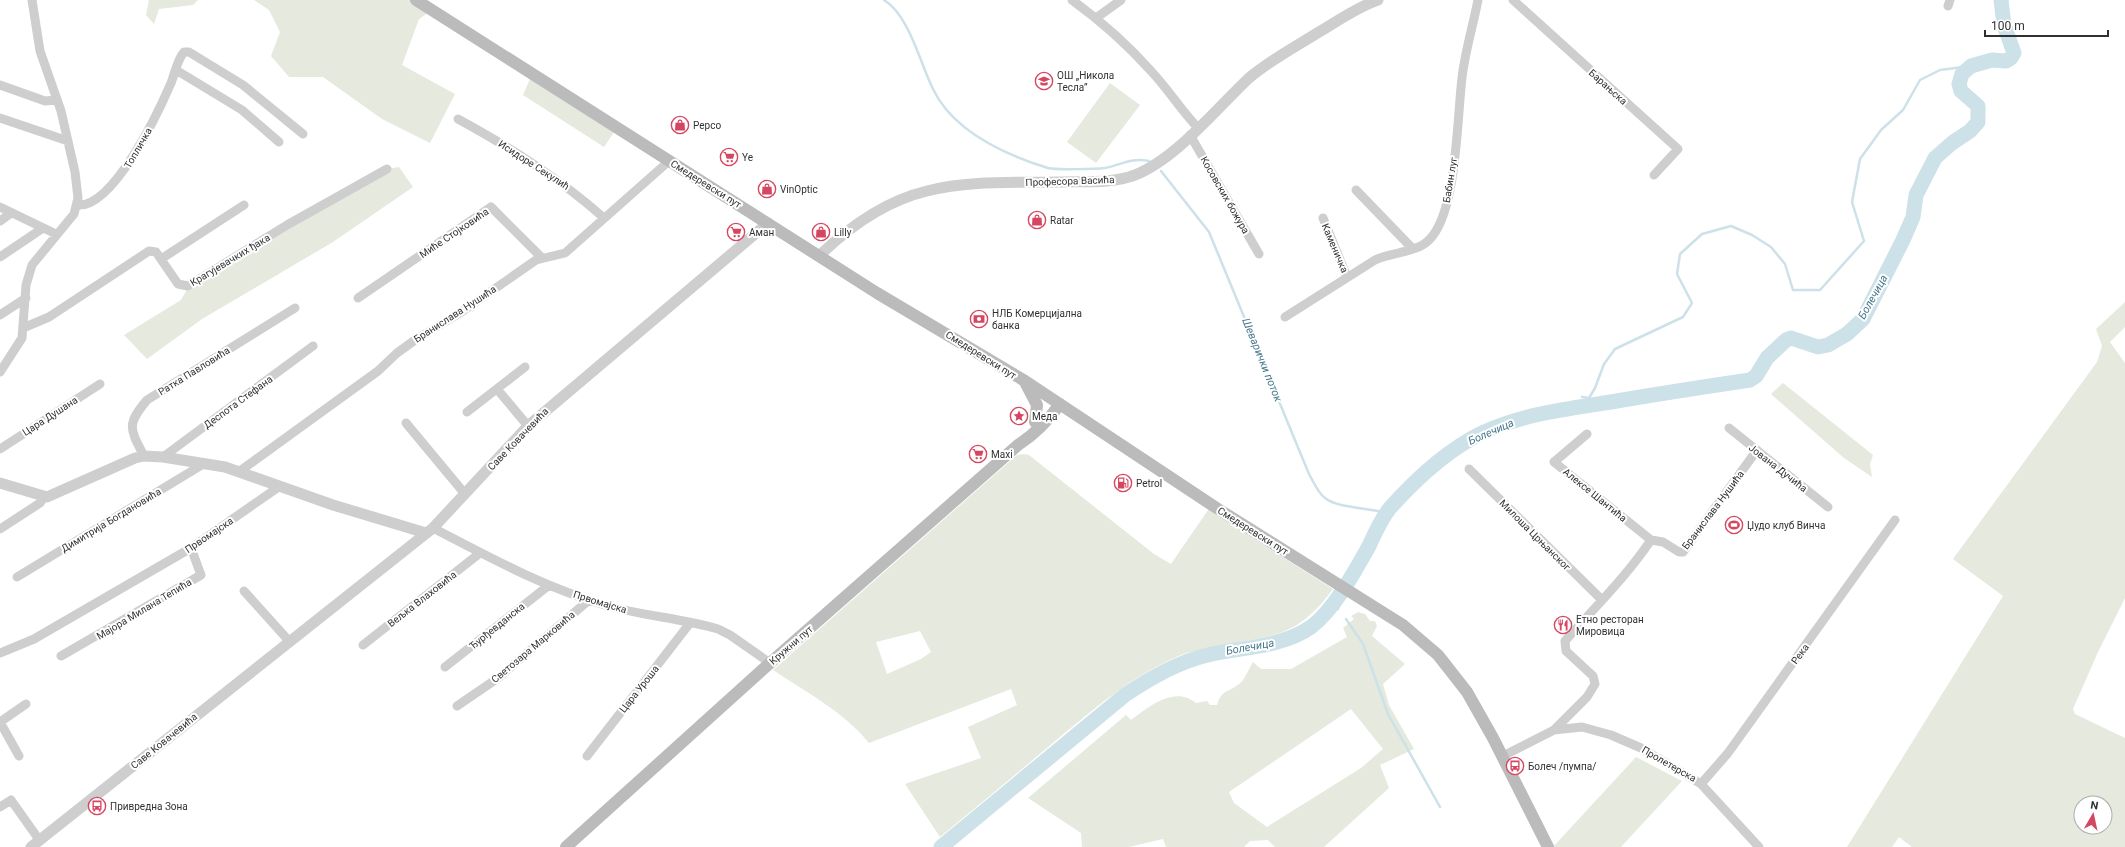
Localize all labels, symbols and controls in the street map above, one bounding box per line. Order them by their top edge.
scale bar [1985,12,2108,38]
text: 100 m [1991,19,2025,33]
street label: Барањска [1587,67,1629,107]
place label: ОШ „Никола Тесла” [1057,70,1114,93]
school or university icon: ОШ „Никола Тесла” [1034,71,1054,91]
shop icon: Pepco [670,115,690,135]
place label: Pepco [693,120,721,131]
street label: Топличка [122,126,154,170]
street label: Исидоре Секулић [497,138,571,192]
supermarket icon: Ye [719,147,739,167]
place label: Ye [742,152,753,163]
street label: Косовских божура [1198,155,1252,235]
street label: Бабин луг [1441,156,1459,204]
street label: Смедеревски пут [669,158,744,210]
street label: Професора Васића [1025,174,1115,188]
shop icon: VinOptic [757,179,777,199]
place label: VinOptic [780,184,818,195]
street label: Миће Стојковића [417,206,491,260]
shop icon: Ratar [1027,210,1047,230]
place label: Ratar [1050,215,1074,226]
supermarket icon: Аман [726,222,746,242]
shop icon: Lilly [811,222,831,242]
street label: Каменичка [1320,222,1350,274]
place label: Аман [749,227,774,238]
place label: Lilly [834,227,852,238]
street label: Крагујевачких ђака [188,232,272,288]
water label: Болечица [1856,272,1891,321]
street label: Бранислава Нушића [412,283,498,345]
place label: НЛБ Комерцијална банка [992,308,1082,331]
bank icon: НЛБ Комерцијална банка [969,309,989,329]
water label: Шеварички поток [1239,316,1285,404]
street label: Смедеревски пут [944,329,1019,381]
street label: Ратка Павловића [156,345,232,397]
street label: Деспота Стефана [202,373,274,431]
street label: Цара Душана [20,394,80,438]
street label: Саве Ковачевића [486,406,550,472]
place icon: Меда [1009,406,1029,426]
place label: Меда [1032,411,1058,422]
water label: Болечица [1466,416,1516,448]
street label: Јована Дучића [1747,442,1809,494]
supermarket icon: Maxi [968,444,988,464]
place label: Maxi [991,449,1013,460]
street label: Алексе Шантића [1561,466,1629,524]
street label: Бранислава Нушића [1680,468,1746,552]
fuel station icon: Petrol [1113,473,1133,493]
place label: Petrol [1136,478,1162,489]
street label: Димитрија Богдановића [59,486,163,554]
street label: Милоша Црњанског [1497,497,1573,573]
street label: Смедеревски пут [1216,505,1291,557]
street label: Првомајска [183,515,235,555]
sports icon: Џудо клуб Винча [1724,515,1744,535]
place label: Џудо клуб Винча [1747,520,1825,531]
street label: Вељка Влаховића [386,569,458,629]
street label: Мајора Милана Тепића [95,576,193,642]
street label: Првомајска [572,589,628,615]
street label: Ђурђевданска [467,600,527,652]
street label: Светозара Марковића [489,609,577,685]
place label: Етно ресторан Мировица [1576,614,1644,637]
restaurant icon: Етно ресторан Мировица [1553,615,1573,635]
street label: Кружни пут [767,623,815,667]
water label: Болечица [1225,636,1275,658]
street label: Река [1789,642,1811,666]
street label: Цара Уроша [617,663,661,715]
street label: Саве Ковачевића [129,711,199,771]
street label: Пролетерска [1640,744,1698,784]
bus stop icon: Болеч /пумпа/ [1505,756,1525,776]
place label: Болеч /пумпа/ [1528,761,1596,772]
north arrow [2073,795,2113,835]
bus stop icon: Привредна Зона [87,796,107,816]
text: N [2090,799,2100,813]
place label: Привредна Зона [110,801,188,812]

